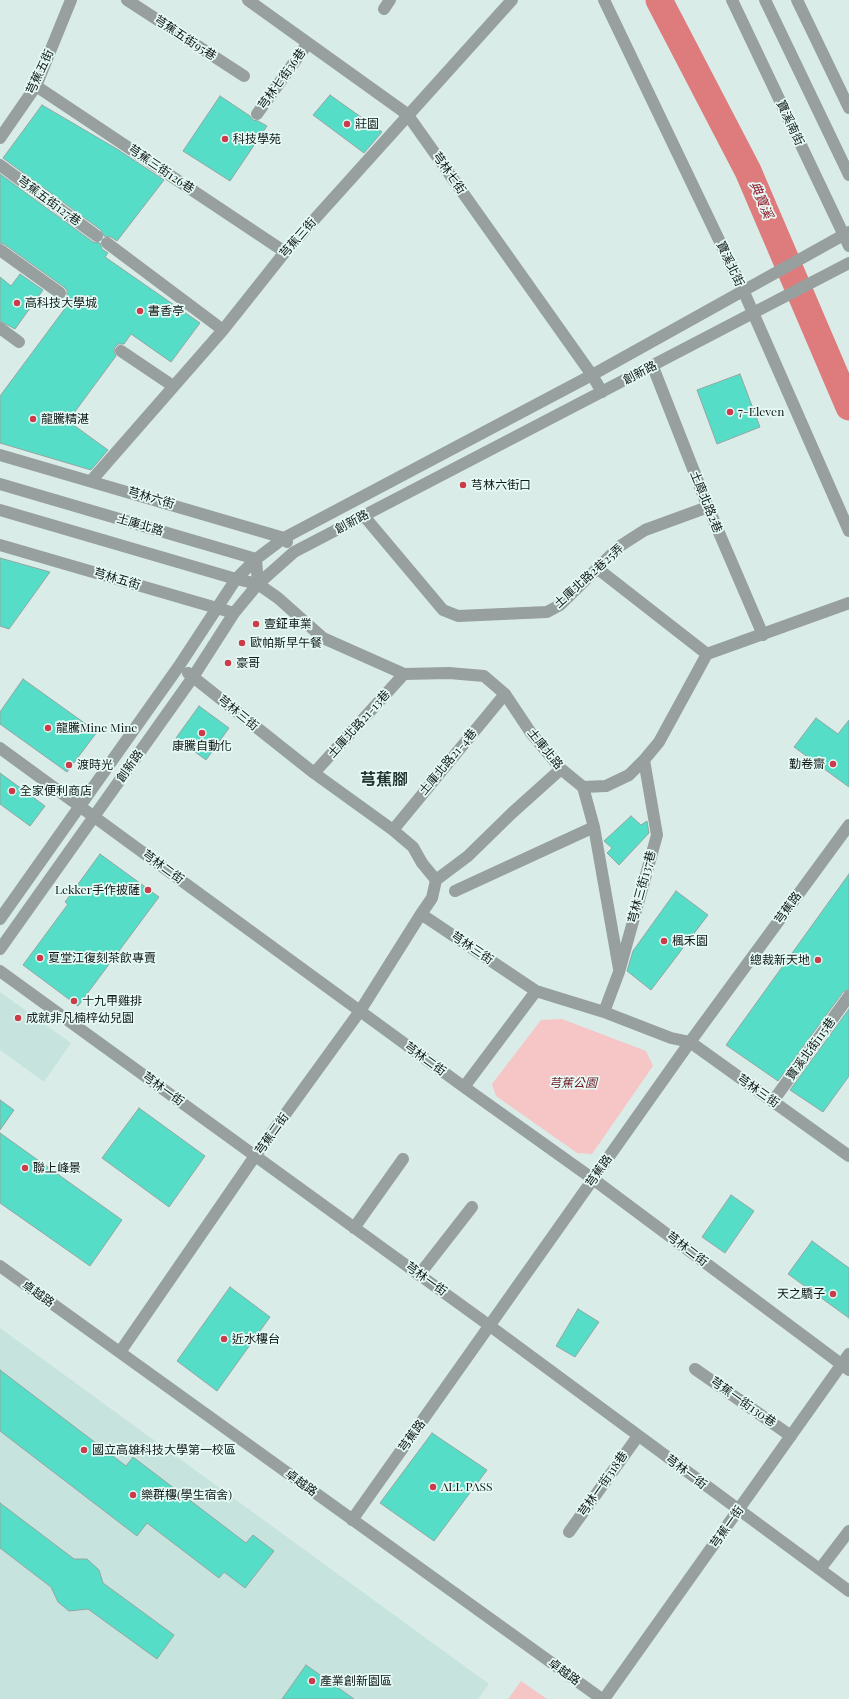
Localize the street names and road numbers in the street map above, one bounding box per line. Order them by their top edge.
street label: 芎蕉五街95巷 [151,13,219,63]
street label: 芎林七街36巷 [255,46,309,112]
street label: 芎蕉五街 [23,47,57,97]
street label: 寶溪南街 [773,98,807,148]
street label: 芎蕉三街126巷 [125,142,197,196]
street label: 芎林七街 [429,149,469,197]
street label: 芎蕉五街127巷 [14,173,84,229]
street label: 芎蕉三街 [277,215,319,261]
street label: 寶溪北街 [713,239,747,289]
street label: 創新路 [621,358,659,388]
street label: 土庫北路2巷 [687,469,725,535]
street label: 芎林六街 [126,484,176,512]
street label: 創新路 [333,507,371,537]
street label: 土庫北路 [115,511,165,539]
street label: 土庫北路2巷25弄 [551,541,627,611]
street label: 芎林五街 [92,565,142,593]
street label: 土庫北路21-13巷 [325,687,393,761]
street label: 芎林三街 [215,692,261,734]
street label: 土庫北路21-4巷 [416,726,480,798]
street label: 土庫北路 [524,726,566,772]
street label: 創新路 [114,747,146,785]
street label: 芎林二街 [139,847,187,887]
street label: 芎林三街137巷 [625,849,659,925]
street label: 芎蕉路 [772,889,804,927]
street label: 芎林三街 [448,929,496,967]
street label: 寶溪北街115巷 [784,1015,838,1083]
street label: 芎林二街 [401,1039,449,1079]
street label: 芎林一街 [139,1069,187,1109]
street label: 芎林三街 [734,1071,782,1111]
street label: 芎蕉二街 [252,1110,292,1158]
street label: 芎蕉路 [583,1152,615,1190]
street label: 芎林二街 [663,1229,711,1269]
street label: 芎林一街 [402,1259,450,1299]
street label: 卓越路 [19,1278,57,1310]
street label: 芎蕉一街130巷 [707,1374,779,1430]
street label: 芎蕉路 [396,1417,428,1455]
street label: 芎林一街318巷 [575,1449,631,1519]
street label: 芎林一街 [662,1452,710,1492]
street label: 卓越路 [282,1467,320,1499]
street label: 芎蕉一街 [707,1503,747,1551]
street label: 卓越路 [545,1656,583,1688]

